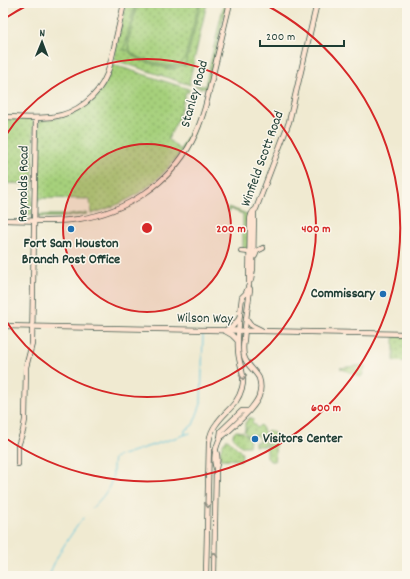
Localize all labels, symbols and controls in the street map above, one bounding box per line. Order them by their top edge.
north arrow [22,22,62,62]
scale bar [260,22,344,48]
text: N [39,26,46,42]
text: 200 m [266,29,295,46]
street label: Stanley Road [176,58,214,130]
street label: Winfield Scott Road [236,108,290,210]
street label: Reynolds Road [13,146,35,222]
centre of rings [140,221,154,235]
text: 200 m [216,221,246,238]
text: 400 m [301,221,331,238]
marker: Fort Sam Houston Branch Post Office [66,224,76,234]
place label: Fort Sam Houston Branch Post Office [22,234,120,270]
place label: Commissary [311,284,376,304]
marker: Commissary [378,289,388,299]
street label: Wilson Way [177,309,234,329]
one-way arrow [238,374,247,380]
text: 600 m [311,400,341,417]
place label: Visitors Center [263,429,343,449]
marker: Visitors Center [250,434,260,444]
one-way arrow [204,502,212,508]
one-way arrow [210,552,218,558]

